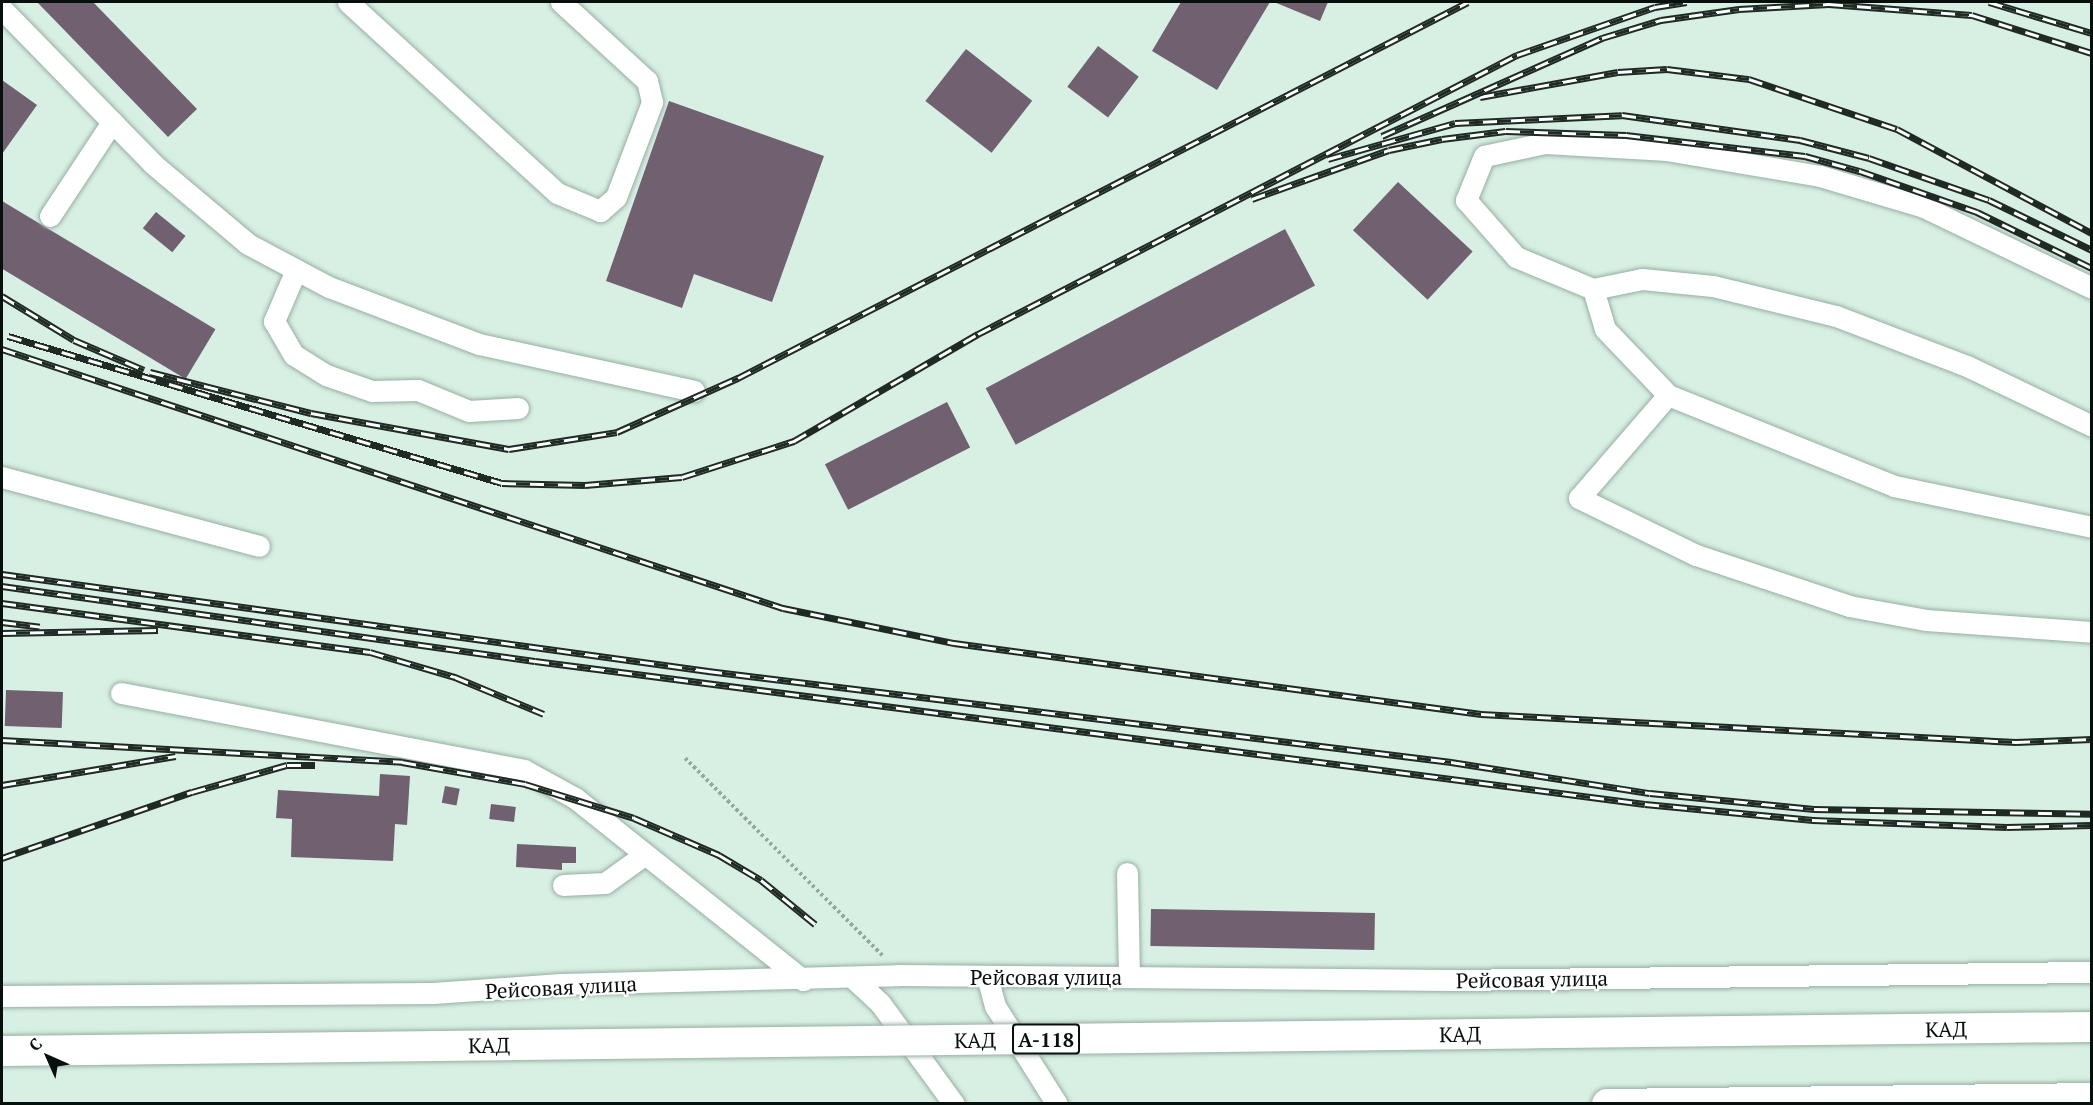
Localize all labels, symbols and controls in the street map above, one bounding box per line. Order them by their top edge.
street label: Рейсовая улица [970,964,1122,990]
street label: Рейсовая улица [1456,965,1608,993]
street label: Рейсовая улица [484,970,638,1004]
street label: КАД [1925,1016,1967,1042]
street label: КАД [1439,1021,1481,1047]
road number: А-118 [1012,1022,1080,1056]
north arrow [18,1027,78,1087]
street label: КАД [954,1027,996,1053]
street label: КАД [468,1032,510,1058]
text: С [24,1033,47,1056]

